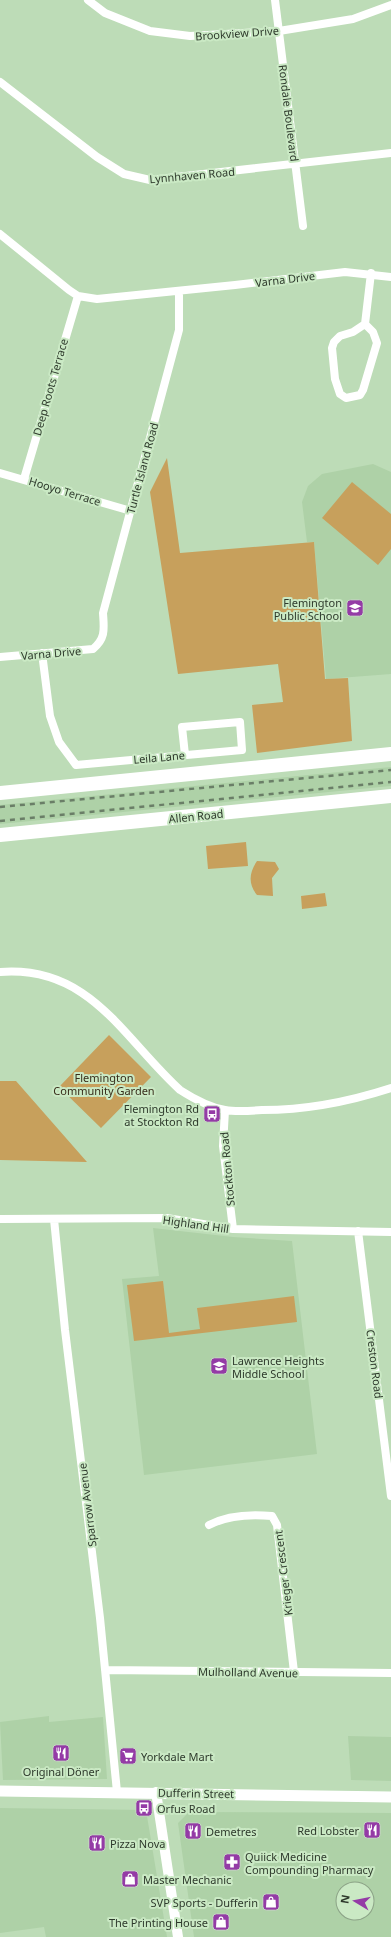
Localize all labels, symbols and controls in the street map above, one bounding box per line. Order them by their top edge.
street label: Brookview Drive [195,23,279,43]
street label: Rondale Boulevard [276,64,302,162]
street label: Lynnhaven Road [149,164,235,186]
street label: Varna Drive [254,268,316,290]
street label: Deep Roots Terrace [29,337,71,437]
street label: Turtle Island Road [123,421,161,515]
street label: Hooyo Terrace [27,473,103,509]
place label: Flemington Public School [274,595,342,623]
school or university icon: Flemington Public School [345,598,365,618]
street label: Varna Drive [20,643,82,663]
street label: Leila Lane [133,747,185,767]
street label: Allen Road [168,806,224,826]
park label: Flemington Community Garden [53,1070,155,1098]
place label: Flemington Rd at Stockton Rd [124,1101,199,1129]
bus stop icon: Flemington Rd at Stockton Rd [202,1104,222,1124]
street label: Stockton Road [216,1131,238,1207]
street label: Highland Hill [162,1212,230,1236]
street label: Creston Road [363,1329,387,1399]
place label: Lawrence Heights Middle School [232,1353,324,1381]
school or university icon: Lawrence Heights Middle School [209,1356,229,1376]
street label: Sparrow Avenue [74,1462,100,1548]
street label: Krieger Crescent [270,1530,296,1616]
street label: Mulholland Avenue [198,1664,298,1680]
restaurant icon: Original Döner [51,1743,71,1763]
supermarket icon: Yorkdale Mart [118,1746,138,1766]
place label: Yorkdale Mart [141,1749,213,1764]
place label: Original Döner [23,1764,100,1779]
street label: Dufferin Street [158,1785,234,1801]
bus stop icon: Orfus Road [134,1798,154,1818]
place label: Orfus Road [157,1801,215,1816]
restaurant icon: Red Lobster [362,1820,382,1840]
restaurant icon: Demetres [183,1821,203,1841]
place label: Red Lobster [297,1823,359,1838]
place label: Demetres [206,1824,257,1839]
restaurant icon: Pizza Nova [87,1833,107,1853]
place label: Pizza Nova [110,1836,165,1851]
place label: Quiick Medicine Compounding Pharmacy [245,1849,374,1877]
pharmacy icon: Quiick Medicine Compounding Pharmacy [222,1852,242,1872]
shop icon: Master Mechanic [120,1869,140,1889]
place label: Master Mechanic [143,1872,231,1887]
north arrow [335,1881,375,1921]
shop icon: SVP Sports - Dufferin [261,1892,281,1912]
text: N [336,1893,353,1905]
place label: SVP Sports - Dufferin [151,1895,258,1910]
shop icon: The Printing House [211,1912,231,1932]
place label: The Printing House [109,1915,208,1930]

